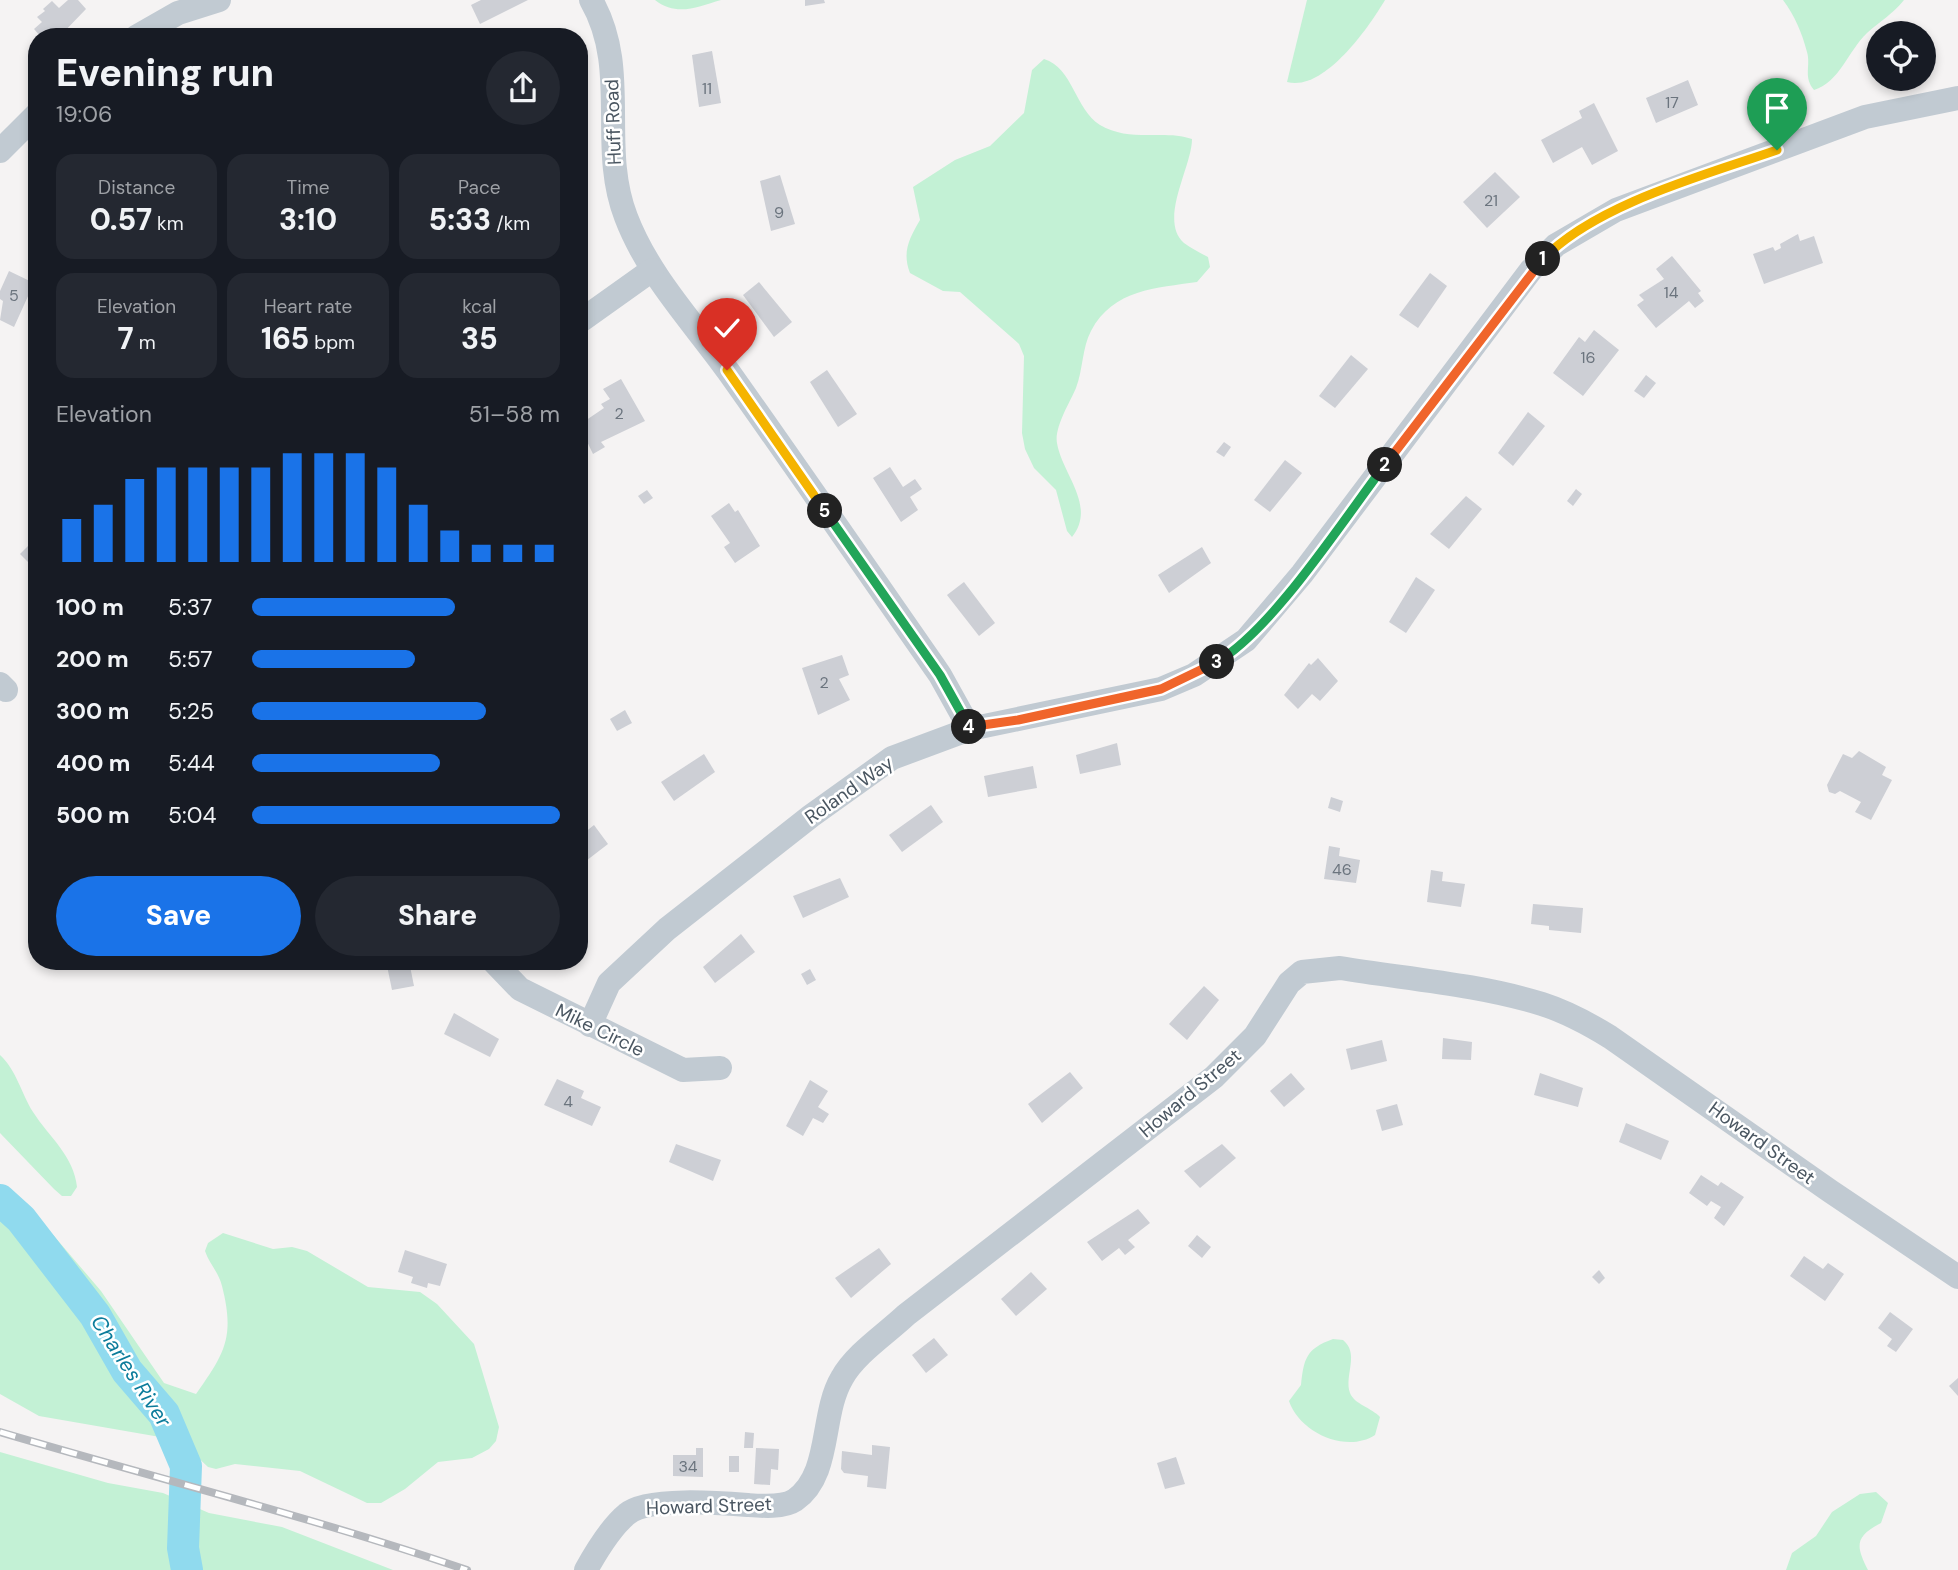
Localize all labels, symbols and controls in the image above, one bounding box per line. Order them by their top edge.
map controls [1866,21,1936,91]
button: locate [1866,21,1936,91]
text: Evening run [56,48,274,98]
button: share [486,51,560,125]
house number: 11 [702,78,712,99]
pin [1747,78,1807,150]
street label: Huff Road [599,79,627,165]
icon: arrive [1758,89,1796,127]
house number: 17 [1665,92,1679,113]
text: 19:06 [56,99,112,129]
text: Distance [98,175,175,200]
text: Time [287,175,329,200]
text: Pace [458,175,501,200]
house number: 21 [1484,190,1498,211]
text: 0.57 [90,200,152,239]
text: 3:10 [279,200,337,239]
text: 5:33 [428,200,491,239]
house number: 9 [774,202,784,223]
text: km [152,211,184,236]
text: /km [491,211,530,236]
pin: 1 [1526,242,1560,276]
text: 1 [1539,246,1546,271]
house number: 14 [1664,282,1679,303]
house number: 5 [9,285,19,306]
text: Elevation [97,294,176,319]
text: Heart rate [264,294,352,319]
text: kcal [462,294,496,319]
pin [697,298,757,370]
icon: check [708,309,746,347]
text: 7 [118,319,134,358]
text: 165 [261,319,309,358]
text: 35 [461,319,498,358]
text: m [134,330,156,355]
text: bpm [309,330,355,355]
house number: 16 [1580,347,1596,368]
text: Elevation [56,399,152,429]
text: 51–58 m [469,399,560,429]
house number: 2 [614,403,624,424]
pin: 2 [1368,448,1402,482]
text: 2 [1379,452,1390,477]
pin: 5 [808,494,842,528]
text: 5 [819,498,830,523]
text: 100 m [56,592,124,622]
text: 5:37 [168,592,212,622]
text: 200 m [56,644,129,674]
text: 5:57 [168,644,213,674]
pin: 3 [1200,644,1234,680]
text: 3 [1211,649,1222,674]
house number: 2 [819,672,829,693]
text: 300 m [56,696,129,726]
text: 5:25 [168,696,214,726]
pin: 4 [951,710,986,744]
text: 4 [962,714,975,739]
text: 400 m [56,748,130,778]
text: 5:44 [168,748,215,778]
street label: Roland Way [800,750,899,830]
text: 500 m [56,800,130,830]
text: 5:04 [168,800,216,830]
house number: 46 [1332,859,1352,880]
button: Save [56,876,301,956]
button: Share [315,876,560,956]
street label: Mike Circle [551,998,649,1062]
street label: Howard Street [1134,1043,1246,1143]
house number: 4 [563,1091,573,1112]
street label: Howard Street [1704,1096,1820,1190]
water label: Charles River [84,1310,178,1433]
house number: 34 [678,1456,698,1477]
street label: Howard Street [646,1491,772,1521]

